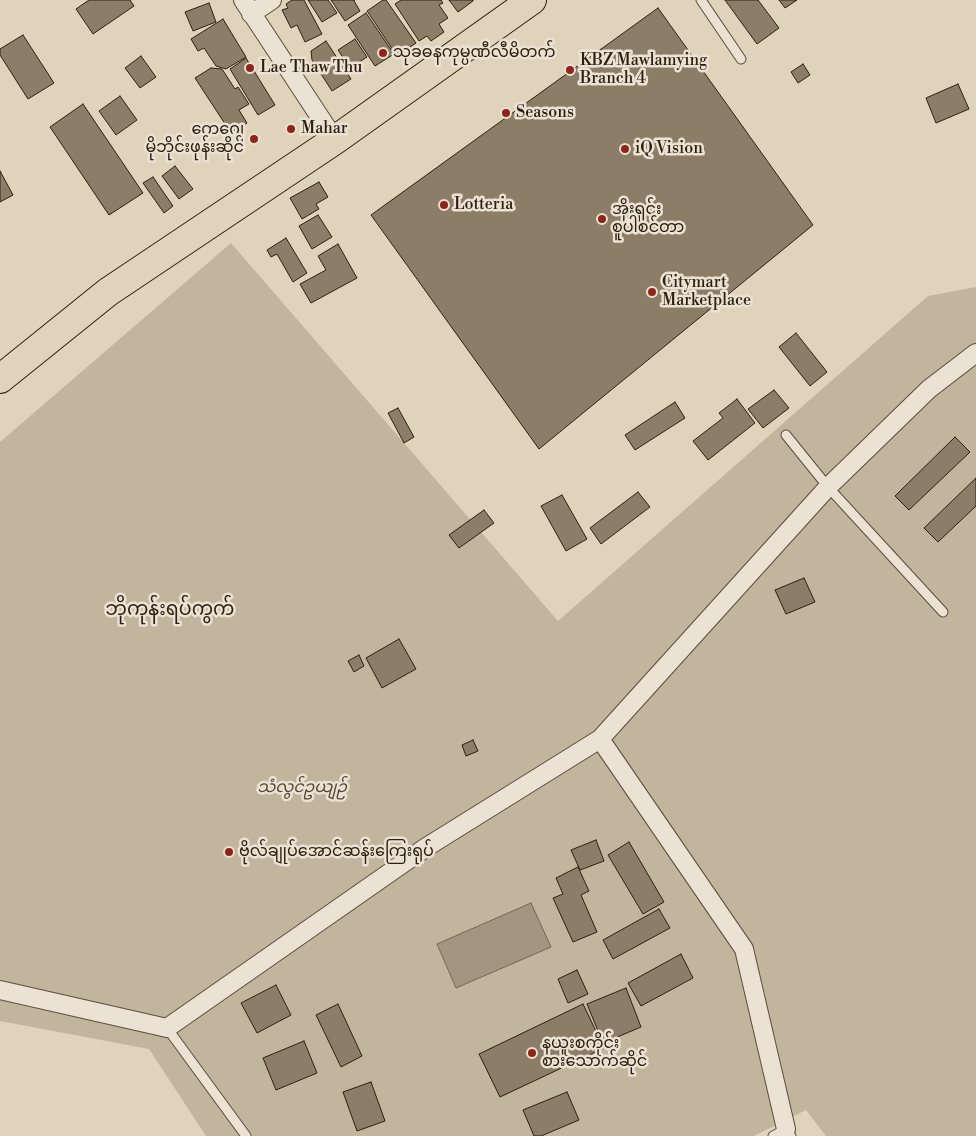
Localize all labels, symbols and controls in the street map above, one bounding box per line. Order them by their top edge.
place label: သုခဓနကုမ္ပဏီလီမိတက် [393,43,555,63]
marker: သုခဓနကုမ္ပဏီလီမိတက် [377,47,389,59]
place label: KBZ Mawlamying Branch 4 [580,51,707,89]
place label: Lae Thaw Thu [260,58,362,78]
marker: Lae Thaw Thu [244,62,256,74]
marker: KBZ Mawlamying Branch 4 [564,64,576,76]
place label: Seasons [516,103,574,123]
marker: Seasons [500,107,512,119]
place label: Mahar [301,119,348,139]
place label: ကေဂျေ မိုဘိုင်းဖုန်းဆိုင် [145,120,244,158]
marker: Mahar [285,123,297,135]
marker: ကေဂျေ မိုဘိုင်းဖုန်းဆိုင် [248,133,260,145]
place label: iQ Vision [635,139,703,159]
marker: iQ Vision [619,143,631,155]
place label: Lotteria [454,195,513,215]
marker: Lotteria [438,199,450,211]
place label: အိုးရှင်း စူပါစင်တာ [612,200,684,238]
marker: အိုးရှင်း စူပါစင်တာ [596,213,608,225]
place label: Citymart Marketplace [662,273,751,311]
marker: Citymart Marketplace [646,286,658,298]
district label: ဘိုကုန်းရပ်ကွက် [106,599,234,621]
park label: သံလွင်ဥယျဉ် [257,778,347,798]
place label: ဗိုလ်ချုပ်အောင်ဆန်းကြေးရုပ် [239,842,434,862]
marker: ဗိုလ်ချုပ်အောင်ဆန်းကြေးရုပ် [223,846,235,858]
place label: နယူးစကိုင်း စားသောက်ဆိုင် [542,1034,647,1072]
marker: နယူးစကိုင်း စားသောက်ဆိုင် [526,1047,538,1059]

